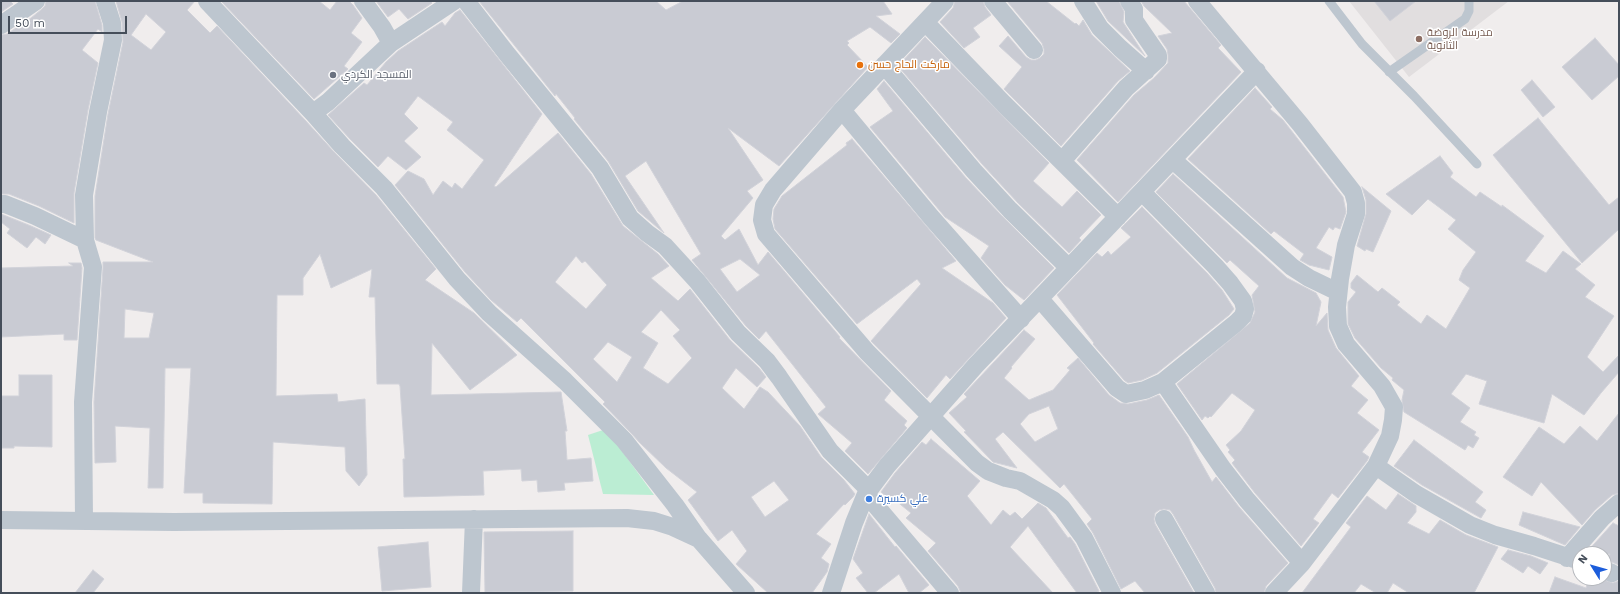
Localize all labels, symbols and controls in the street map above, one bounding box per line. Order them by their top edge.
scale bar [10,8,129,34]
text: 50 m [15,16,45,30]
place label: مدرسة الروضة الثانوية [1427,26,1493,52]
marker: مدرسة الروضة الثانوية [1414,34,1424,44]
place label: ماركت الحاج حسن [868,58,950,72]
marker: ماركت الحاج حسن [855,60,865,70]
place label: المسجد الكردي [341,68,412,82]
marker: المسجد الكردي [328,70,338,80]
place label: علي كسيرة [877,492,928,506]
marker: علي كسيرة [864,494,874,504]
north arrow [1572,546,1612,586]
text: N [1575,552,1590,566]

